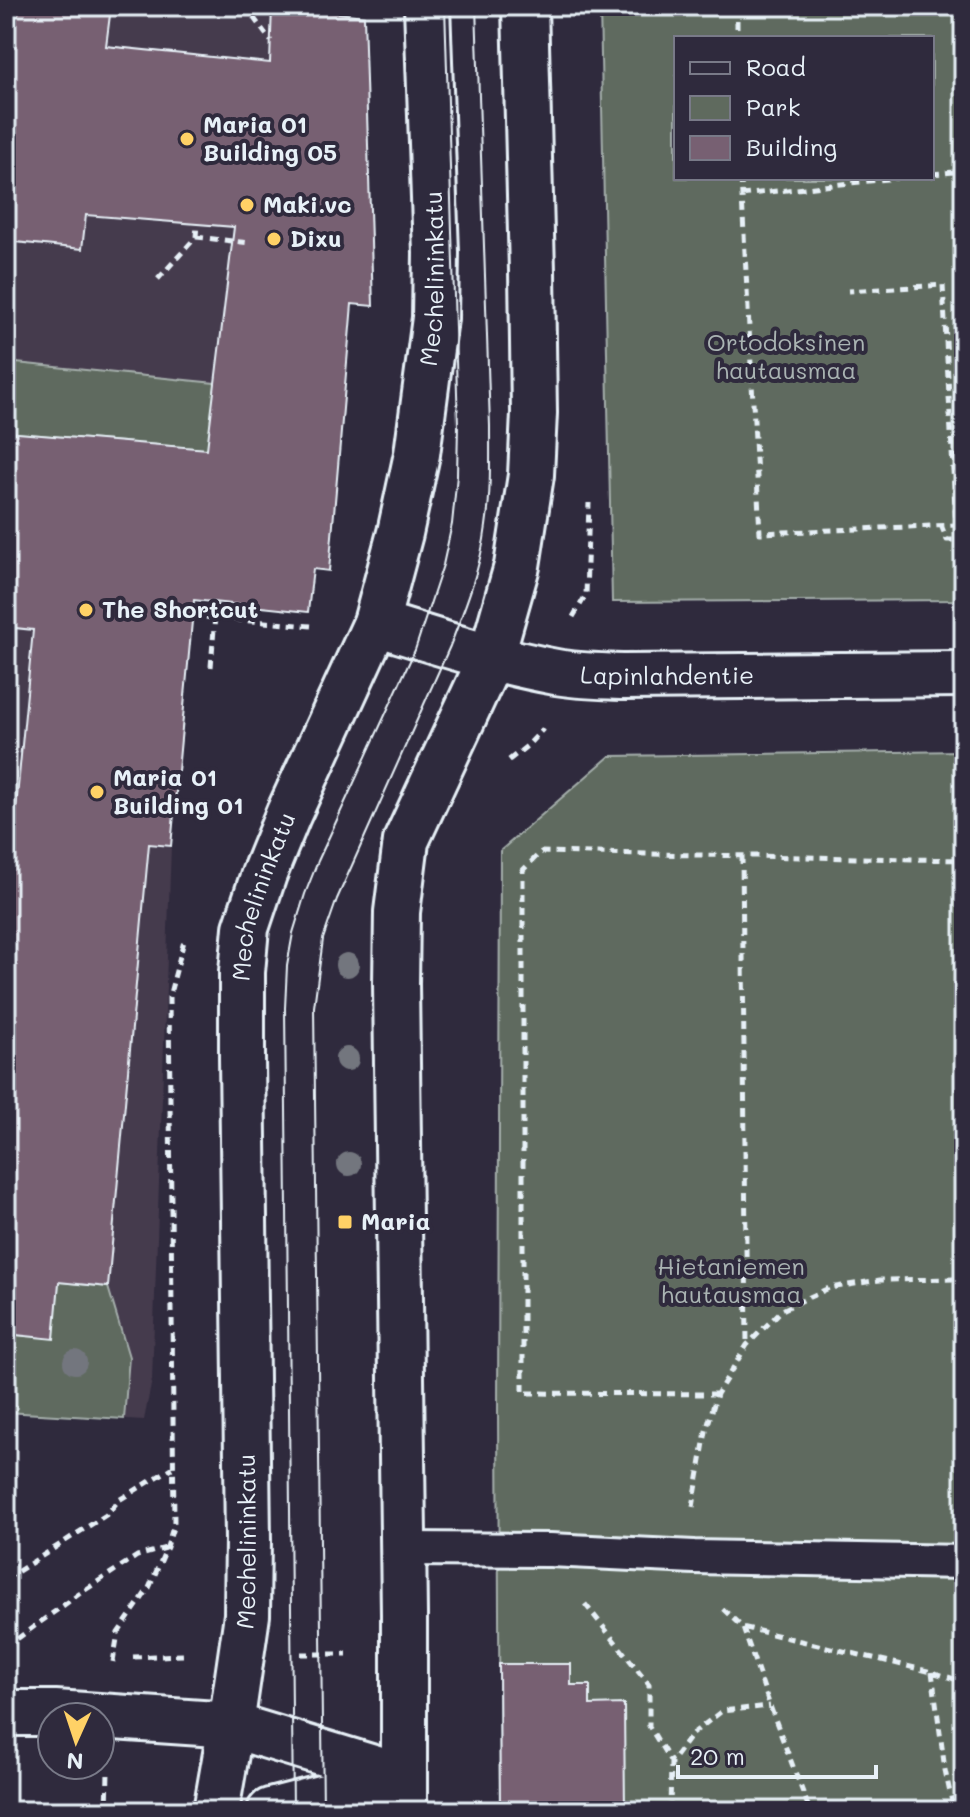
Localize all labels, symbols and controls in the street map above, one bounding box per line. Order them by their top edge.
legend [674,36,934,180]
text: Road [746,51,806,82]
text: Park [746,91,800,122]
place label: Maria 01 Building 05 [203,108,337,167]
marker: Maria 01 Building 05 [178,130,196,148]
text: Building [746,131,837,162]
place label: Maki.vc [263,188,352,219]
street label: Mechelininkatu [412,191,450,368]
marker: Maki.vc [238,196,256,214]
place label: Dixu [290,222,342,253]
marker: Dixu [265,230,283,248]
park label: Ortodoksinen hautausmaa [707,326,865,385]
place label: The Shortcut [102,593,259,624]
marker: The Shortcut [77,601,95,619]
street label: Lapinlahdentie [579,658,754,691]
place label: Maria 01 Building 01 [113,761,244,820]
marker: Maria 01 Building 01 [88,783,106,801]
street label: Mechelininkatu [224,807,301,982]
place label: Maria [361,1205,431,1236]
marker: Maria [336,1213,354,1231]
park label: Hietaniemen hautausmaa [657,1250,805,1309]
street label: Mechelininkatu [228,1454,262,1631]
north arrow [36,1701,116,1781]
scale bar [678,1729,876,1779]
text: 20 m [690,1740,745,1771]
text: N [66,1747,84,1776]

